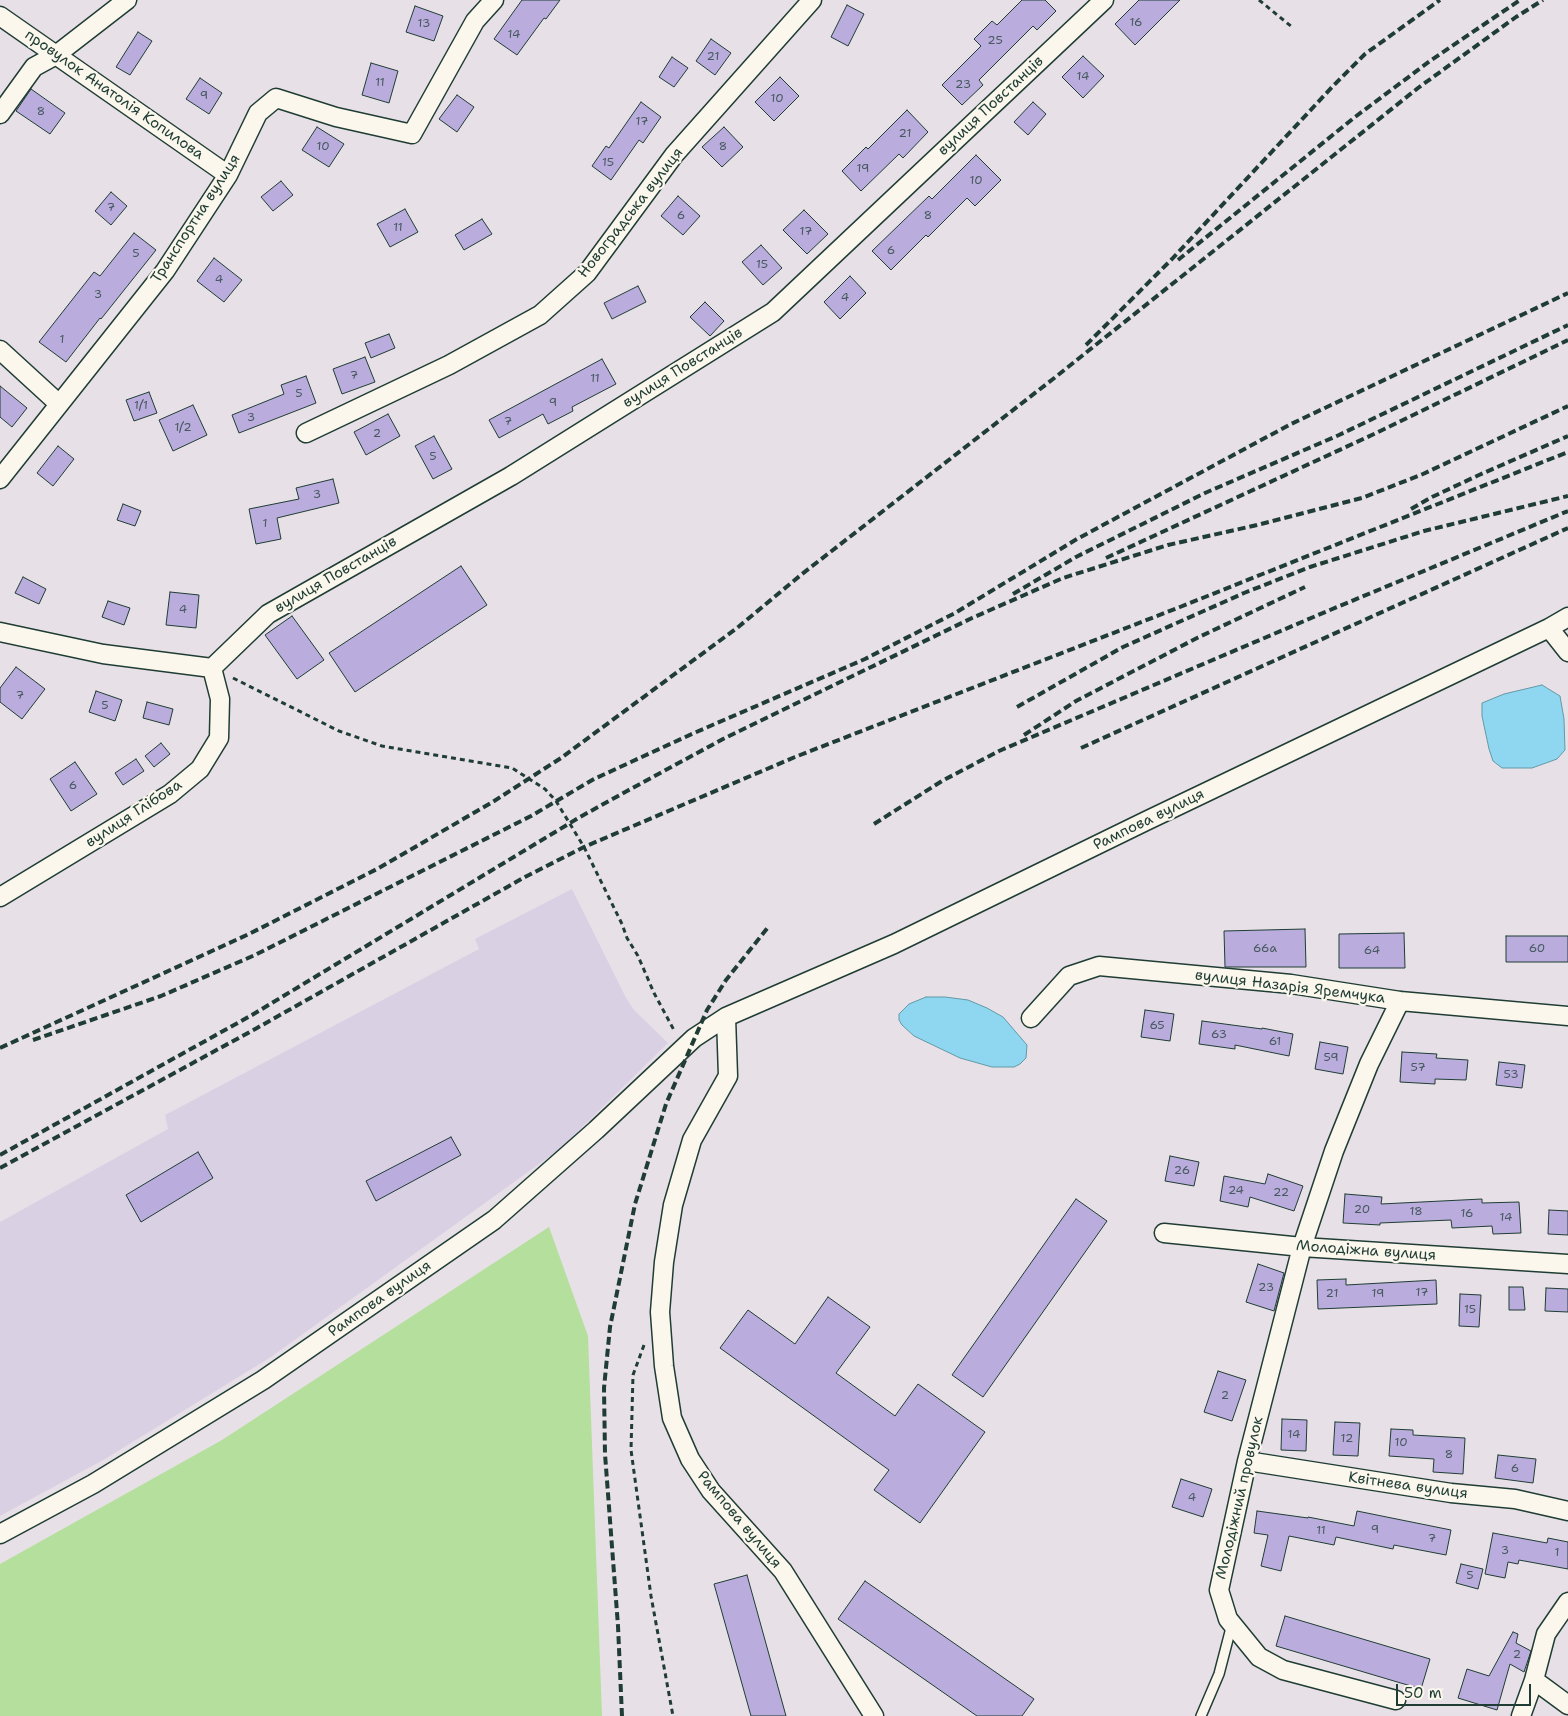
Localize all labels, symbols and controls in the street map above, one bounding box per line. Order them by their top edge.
house number: 16 [1129,16,1143,30]
house number: 13 [418,17,430,31]
street label: провулок Анатолія Копилова [21,26,207,164]
house number: 14 [508,28,520,42]
house number: 25 [987,34,1003,48]
house number: 21 [707,50,719,64]
street label: вулиця Повстанців [934,52,1048,160]
house number: 14 [1077,70,1089,84]
house number: 11 [375,76,385,90]
house number: 23 [955,78,971,92]
house number: 9 [200,89,208,103]
house number: 10 [770,92,784,106]
house number: 8 [37,105,45,119]
house number: 17 [636,115,648,129]
house number: 21 [899,127,911,141]
house number: 10 [316,140,330,154]
house number: 8 [719,140,727,154]
street label: Новоградська вулиця [575,144,687,282]
street label: Транспортна вулиця [148,151,244,287]
house number: 15 [602,156,614,170]
house number: 19 [857,162,869,176]
house number: 10 [969,174,983,188]
house number: 7 [107,201,115,215]
house number: 6 [677,209,685,223]
house number: 8 [924,209,932,223]
house number: 11 [393,221,403,235]
house number: 17 [800,225,812,239]
house number: 6 [887,244,895,258]
house number: 5 [132,247,140,261]
house number: 15 [756,258,768,272]
house number: 4 [215,273,223,287]
house number: 3 [94,288,102,302]
house number: 4 [841,291,849,305]
street label: вулиця Повстанців [620,324,746,412]
house number: 1 [59,333,65,347]
house number: 7 [350,369,358,383]
house number: 11 [590,372,600,386]
house number: 5 [295,387,303,401]
house number: 9 [549,396,557,410]
house number: 1/1 [134,399,148,413]
house number: 3 [247,411,255,425]
house number: 7 [504,415,512,429]
house number: 1/2 [174,421,192,435]
house number: 2 [373,427,381,441]
house number: 5 [429,450,437,464]
house number: 3 [313,488,321,502]
house number: 1 [262,517,268,531]
street label: вулиця Повстанців [272,533,400,617]
house number: 4 [179,603,187,617]
house number: 7 [16,689,24,703]
house number: 5 [101,699,109,713]
street label: вулиця Глібова [83,776,185,852]
house number: 6 [69,779,77,793]
street label: Рампова вулиця [1091,785,1207,855]
house number: 66а [1253,942,1277,956]
house number: 60 [1529,942,1545,956]
house number: 64 [1364,944,1380,958]
street label: вулиця Назарія Яремчука [1194,966,1386,1008]
house number: 65 [1149,1019,1165,1033]
house number: 63 [1211,1028,1227,1042]
house number: 61 [1269,1035,1281,1049]
house number: 59 [1323,1051,1339,1065]
house number: 57 [1410,1061,1426,1075]
house number: 53 [1503,1068,1519,1082]
house number: 26 [1174,1164,1190,1178]
house number: 24 [1228,1184,1244,1198]
house number: 22 [1273,1186,1289,1200]
house number: 20 [1354,1203,1370,1217]
house number: 18 [1409,1205,1423,1219]
house number: 16 [1460,1207,1474,1221]
house number: 14 [1500,1211,1512,1225]
street label: Молодіжна вулиця [1295,1237,1437,1265]
street label: Рампова вулиця [325,1257,435,1341]
house number: 23 [1258,1281,1274,1295]
house number: 17 [1416,1286,1428,1300]
house number: 21 [1326,1287,1338,1301]
house number: 19 [1372,1287,1384,1301]
house number: 15 [1464,1303,1476,1317]
house number: 2 [1221,1389,1229,1403]
street label: Молодіжний провулок [1212,1415,1268,1581]
house number: 14 [1288,1428,1300,1442]
house number: 12 [1341,1432,1353,1446]
house number: 10 [1394,1436,1408,1450]
house number: 8 [1445,1448,1453,1462]
house number: 6 [1511,1462,1519,1476]
street label: Рампова вулиця [693,1468,785,1572]
street label: Квітнева вулиця [1347,1469,1469,1503]
house number: 4 [1188,1491,1196,1505]
house number: 9 [1371,1523,1379,1537]
house number: 11 [1316,1524,1326,1538]
house number: 7 [1428,1532,1436,1546]
house number: 3 [1501,1544,1509,1558]
house number: 1 [1554,1546,1560,1560]
house number: 5 [1466,1569,1474,1583]
house number: 2 [1513,1648,1521,1662]
scale bar [1398,1674,1533,1706]
text: 50 m [1404,1683,1442,1703]

